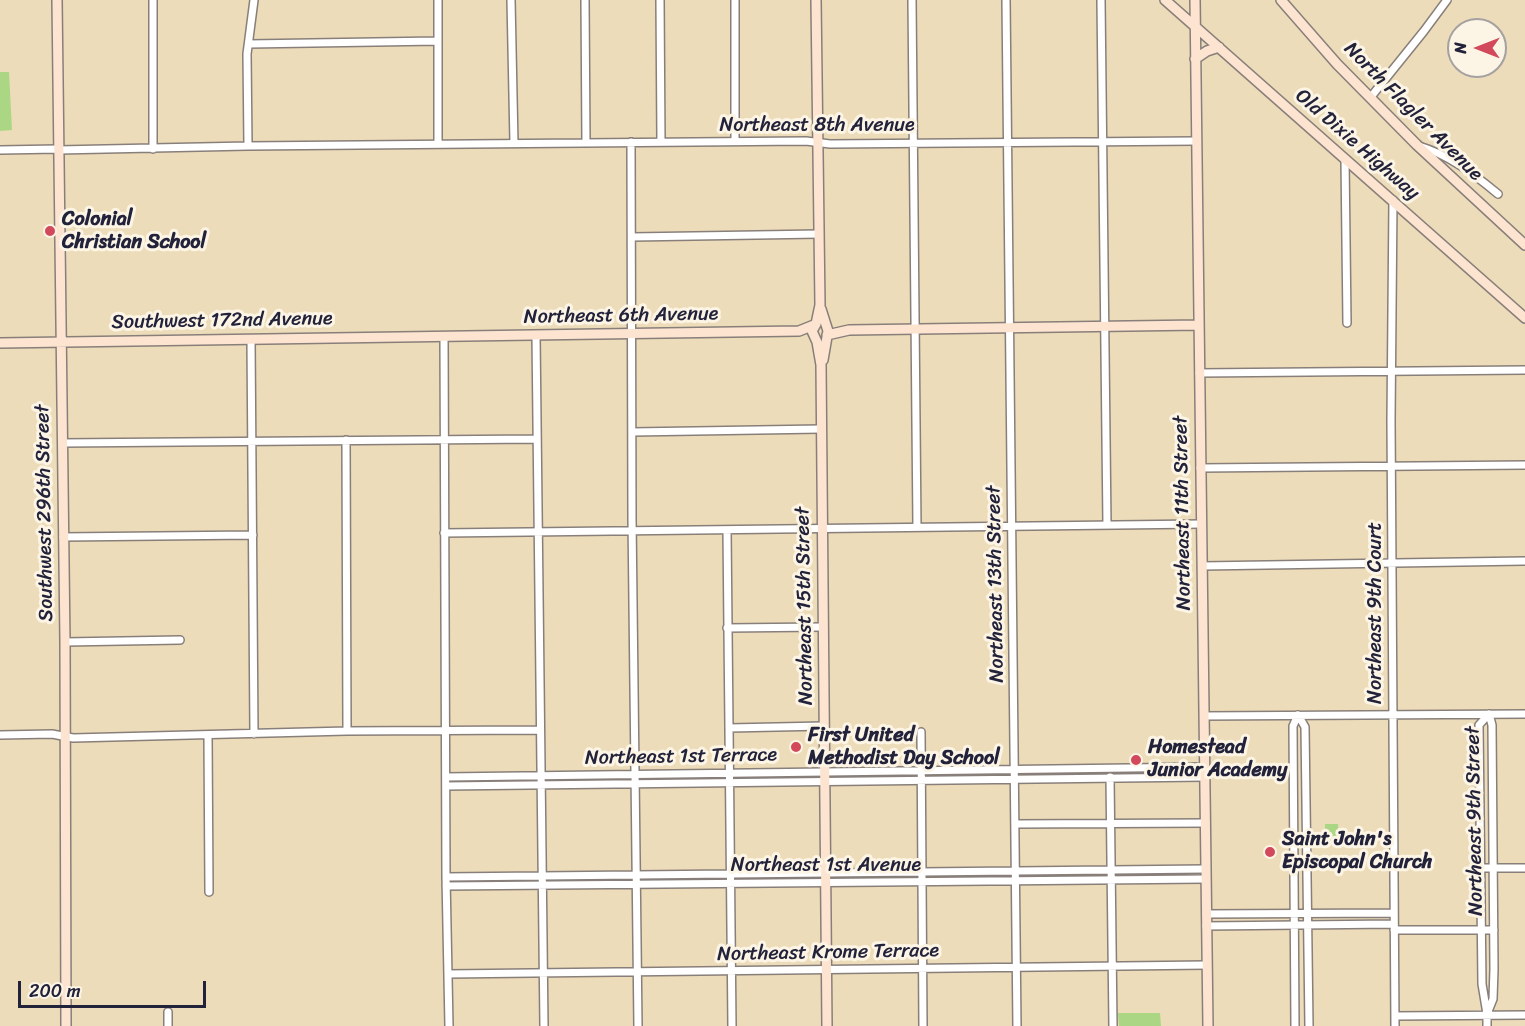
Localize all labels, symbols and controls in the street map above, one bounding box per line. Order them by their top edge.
north arrow [1447,18,1507,78]
street label: North Flagler Avenue [1339,38,1487,186]
street label: Old Dixie Highway [1290,84,1424,206]
street label: Northeast 8th Avenue [719,114,915,138]
place label: Colonial Christian School [62,208,206,255]
marker: Colonial Christian School [43,224,57,238]
street label: Northeast 6th Avenue [524,302,718,330]
street label: Southwest 172nd Avenue [111,307,333,335]
street label: Southwest 296th Street [31,404,59,622]
street label: Northeast 11th Street [1169,416,1197,610]
street label: Northeast 13th Street [982,485,1010,683]
street label: Northeast 15th Street [791,507,819,705]
street label: Northeast 9th Court [1364,522,1388,704]
place label: First United Methodist Day School [808,724,1000,771]
street label: Northeast 9th Street [1461,726,1489,916]
place label: Homestead Junior Academy [1148,736,1287,783]
marker: First United Methodist Day School [789,740,803,754]
street label: Northeast 1st Terrace [585,743,777,771]
marker: Homestead Junior Academy [1129,753,1143,767]
place label: Saint John's Episcopal Church [1282,828,1432,875]
marker: Saint John's Episcopal Church [1263,845,1277,859]
street label: Northeast 1st Avenue [731,854,921,878]
street label: Northeast Krome Terrace [717,939,939,967]
scale bar [21,969,208,1007]
text: 200 m [29,975,81,1007]

